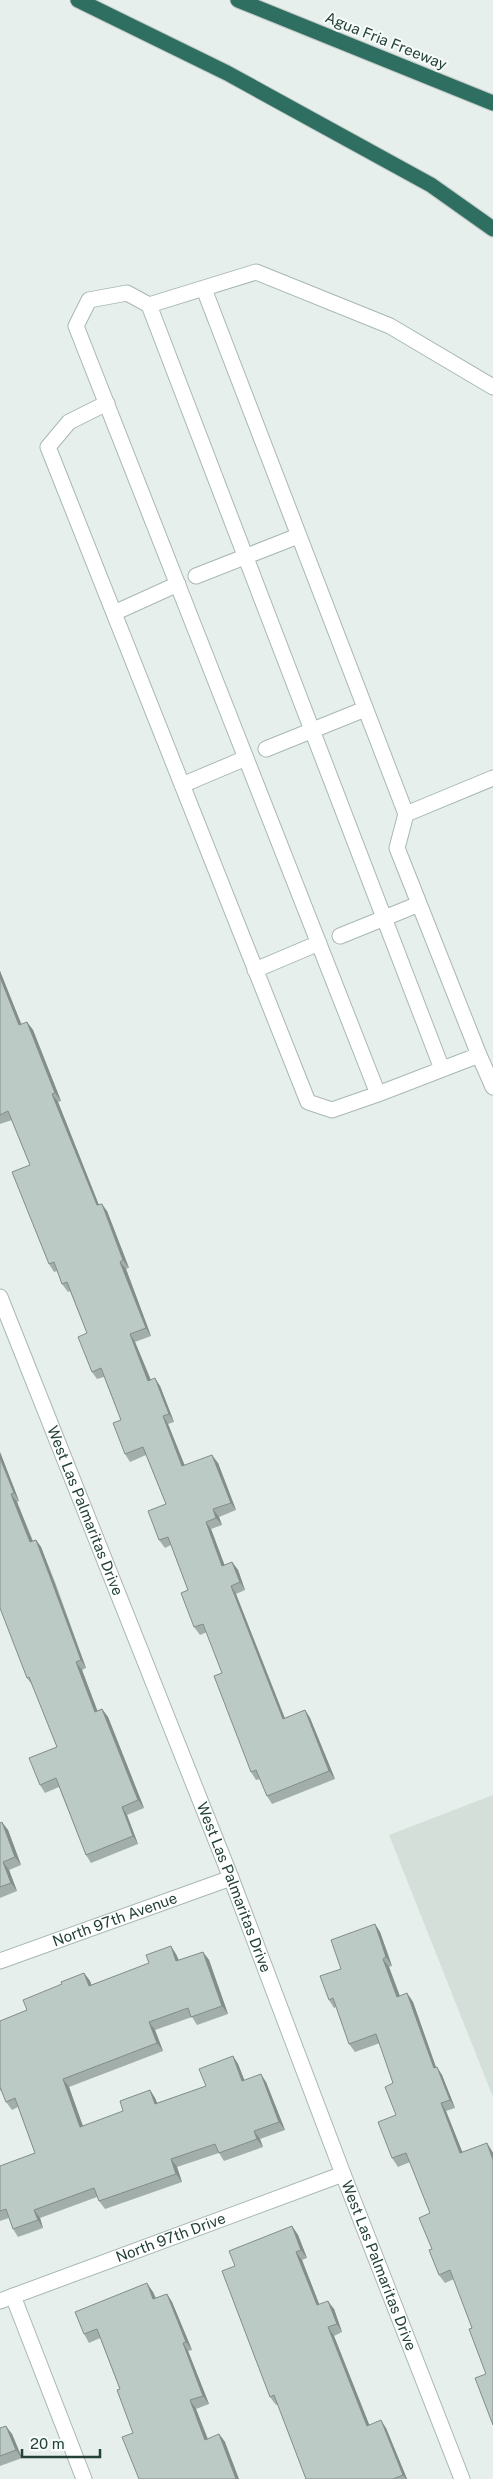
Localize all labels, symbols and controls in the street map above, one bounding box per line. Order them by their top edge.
street label: Agua Fria Freeway [323,8,450,73]
street label: West Las Palmaritas Drive [44,1423,127,1598]
street label: West Las Palmaritas Drive [194,1800,275,1975]
street label: North 97th Avenue [50,1889,179,1949]
street label: West Las Palmaritas Drive [338,2178,420,2353]
street label: North 97th Drive [113,2209,228,2265]
scale bar [22,2426,100,2458]
text: 20 m [30,2435,65,2452]

